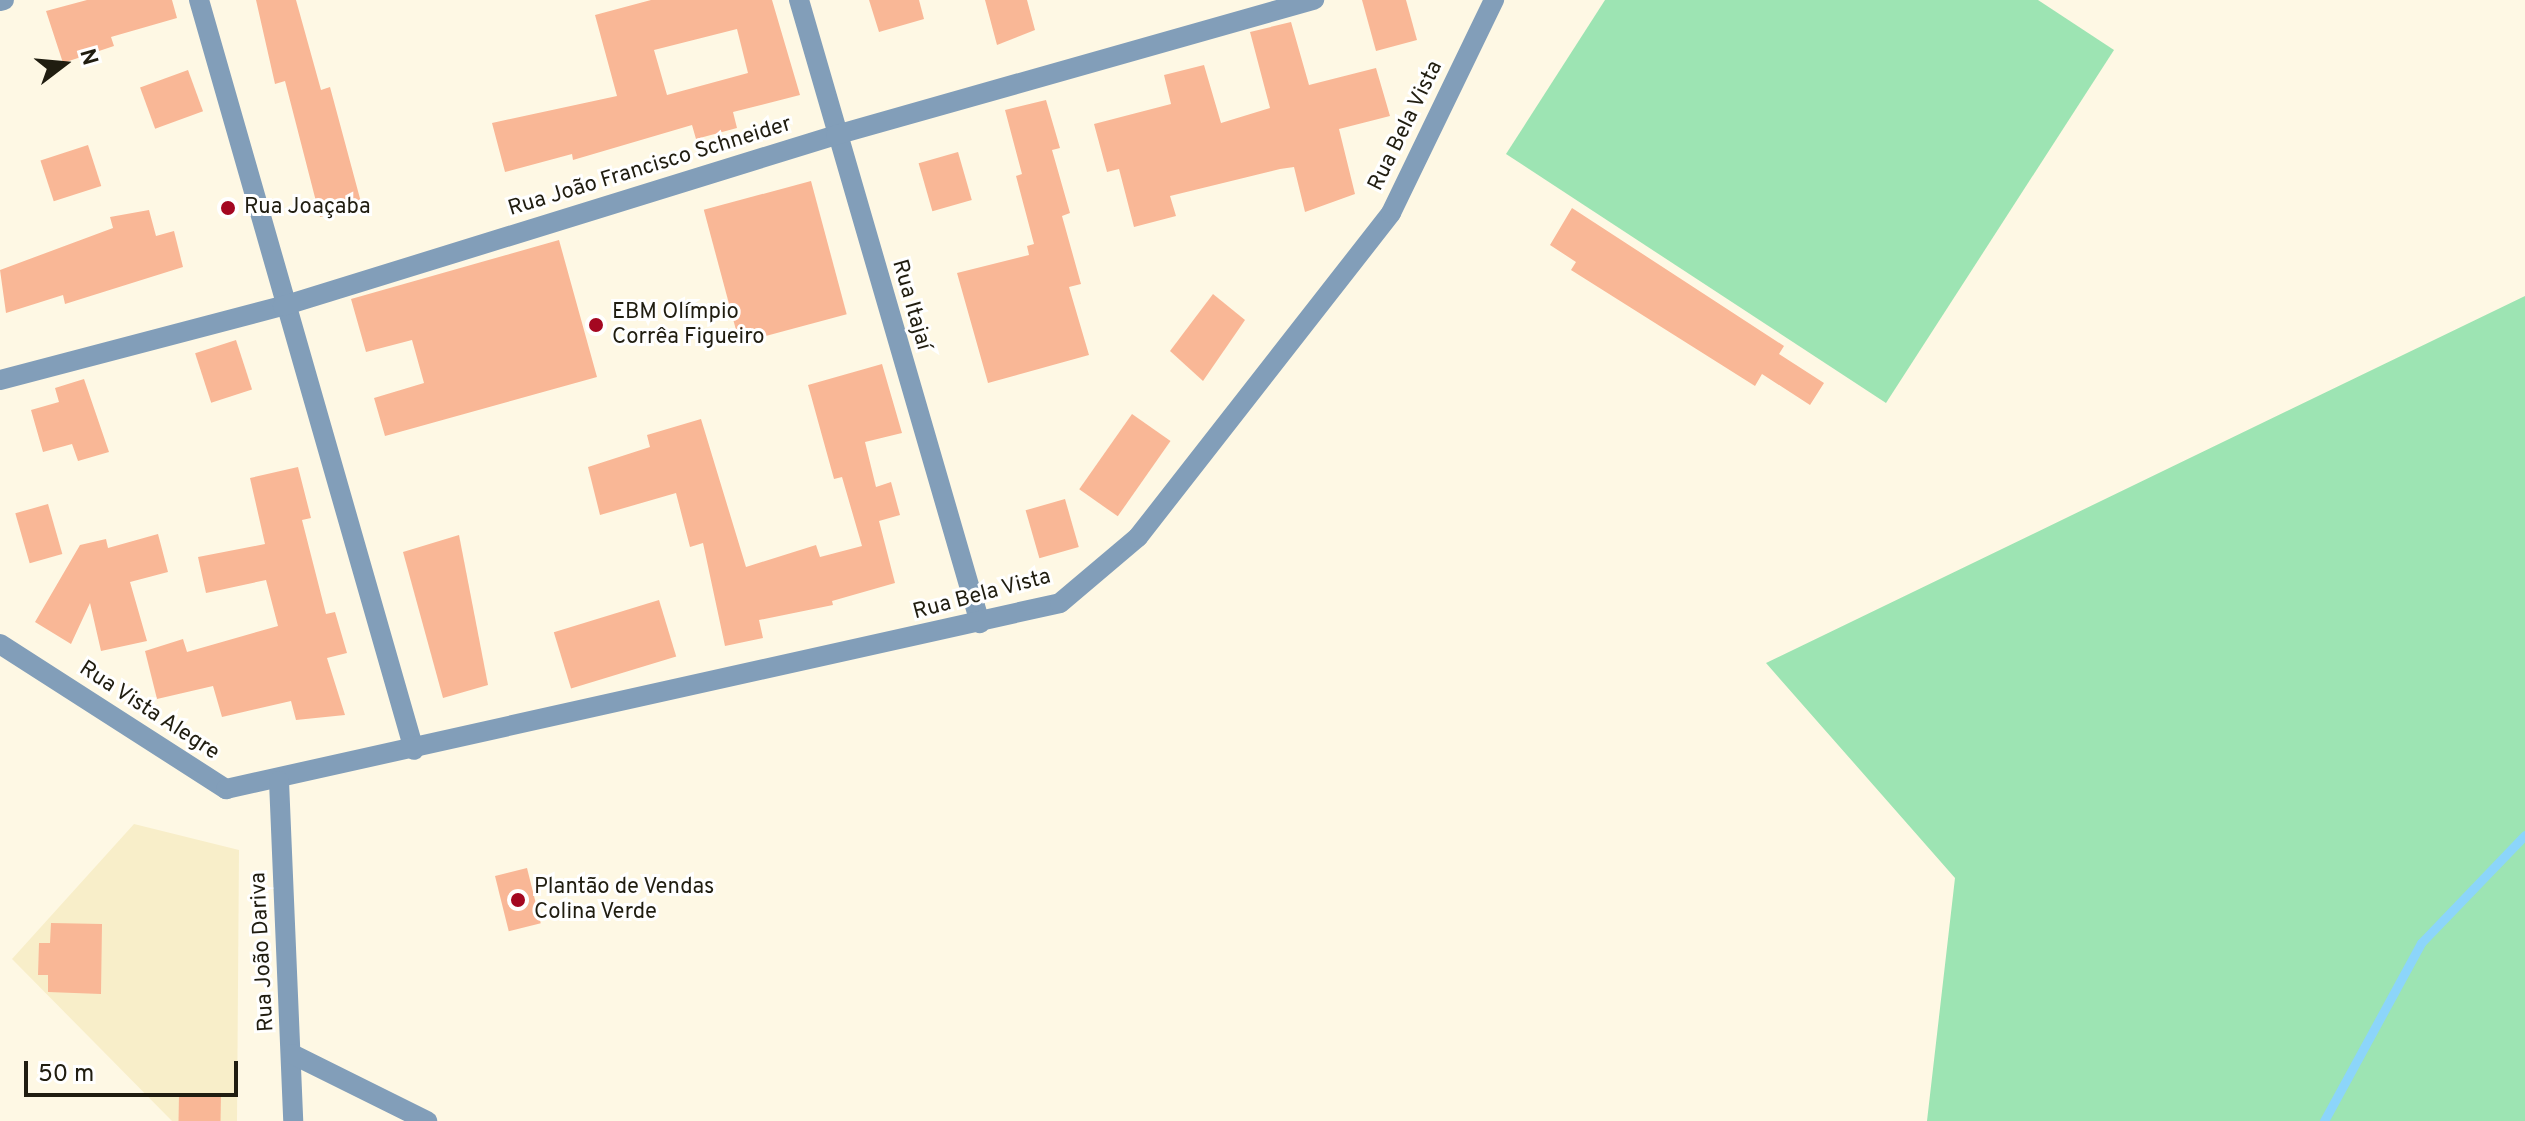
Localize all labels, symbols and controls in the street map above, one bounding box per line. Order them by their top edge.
north arrow [24,24,104,104]
text: N [72,46,103,69]
street label: Rua Bela Vista [1363,56,1449,196]
street label: Rua João Francisco Schneider [505,111,795,223]
place label: Rua Joaçaba [244,195,371,221]
marker: Rua Joaçaba [219,199,237,217]
street label: Rua Itajaí [886,257,936,353]
place label: EBM Olímpio Corrêa Figueiro [612,299,764,350]
marker: EBM Olímpio Corrêa Figueiro [587,316,605,334]
street label: Rua Bela Vista [910,564,1054,626]
street label: Rua Vista Alegre [73,655,225,767]
street label: Rua João Dariva [246,872,280,1032]
place label: Plantão de Vendas Colina Verde [534,874,715,926]
marker: Plantão de Vendas Colina Verde [509,891,527,909]
scale bar [28,1045,242,1095]
text: 50 m [38,1060,94,1090]

